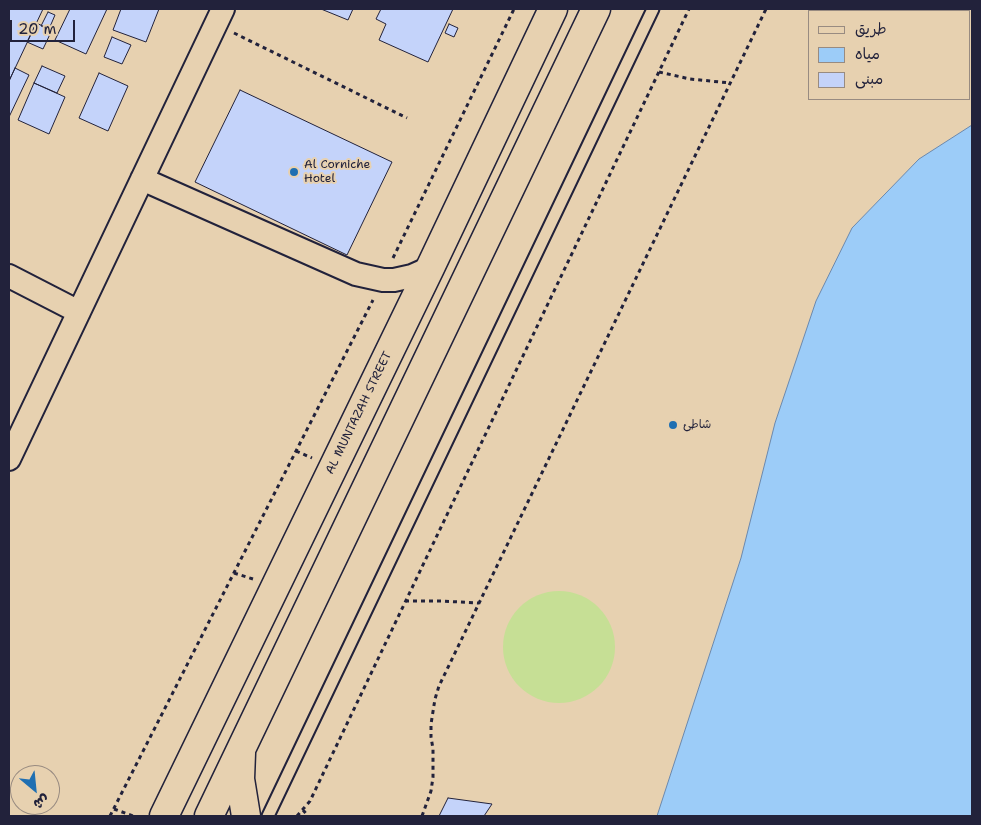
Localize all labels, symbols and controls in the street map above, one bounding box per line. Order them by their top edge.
scale bar [12,10,78,42]
legend [808,10,971,100]
text: 20 m [18,19,57,39]
text: طريق [855,19,887,39]
text: مياه [855,44,880,64]
text: مبنى [855,69,883,89]
place label: Al Corniche Hotel [304,158,370,186]
marker: Al Corniche Hotel [288,166,300,178]
street label: AL MUNTAZAH STREET [323,349,395,477]
place label: شاطئ [683,418,711,432]
marker: شاطئ [667,419,679,431]
north arrow [10,765,60,815]
text: ش [31,791,53,814]

